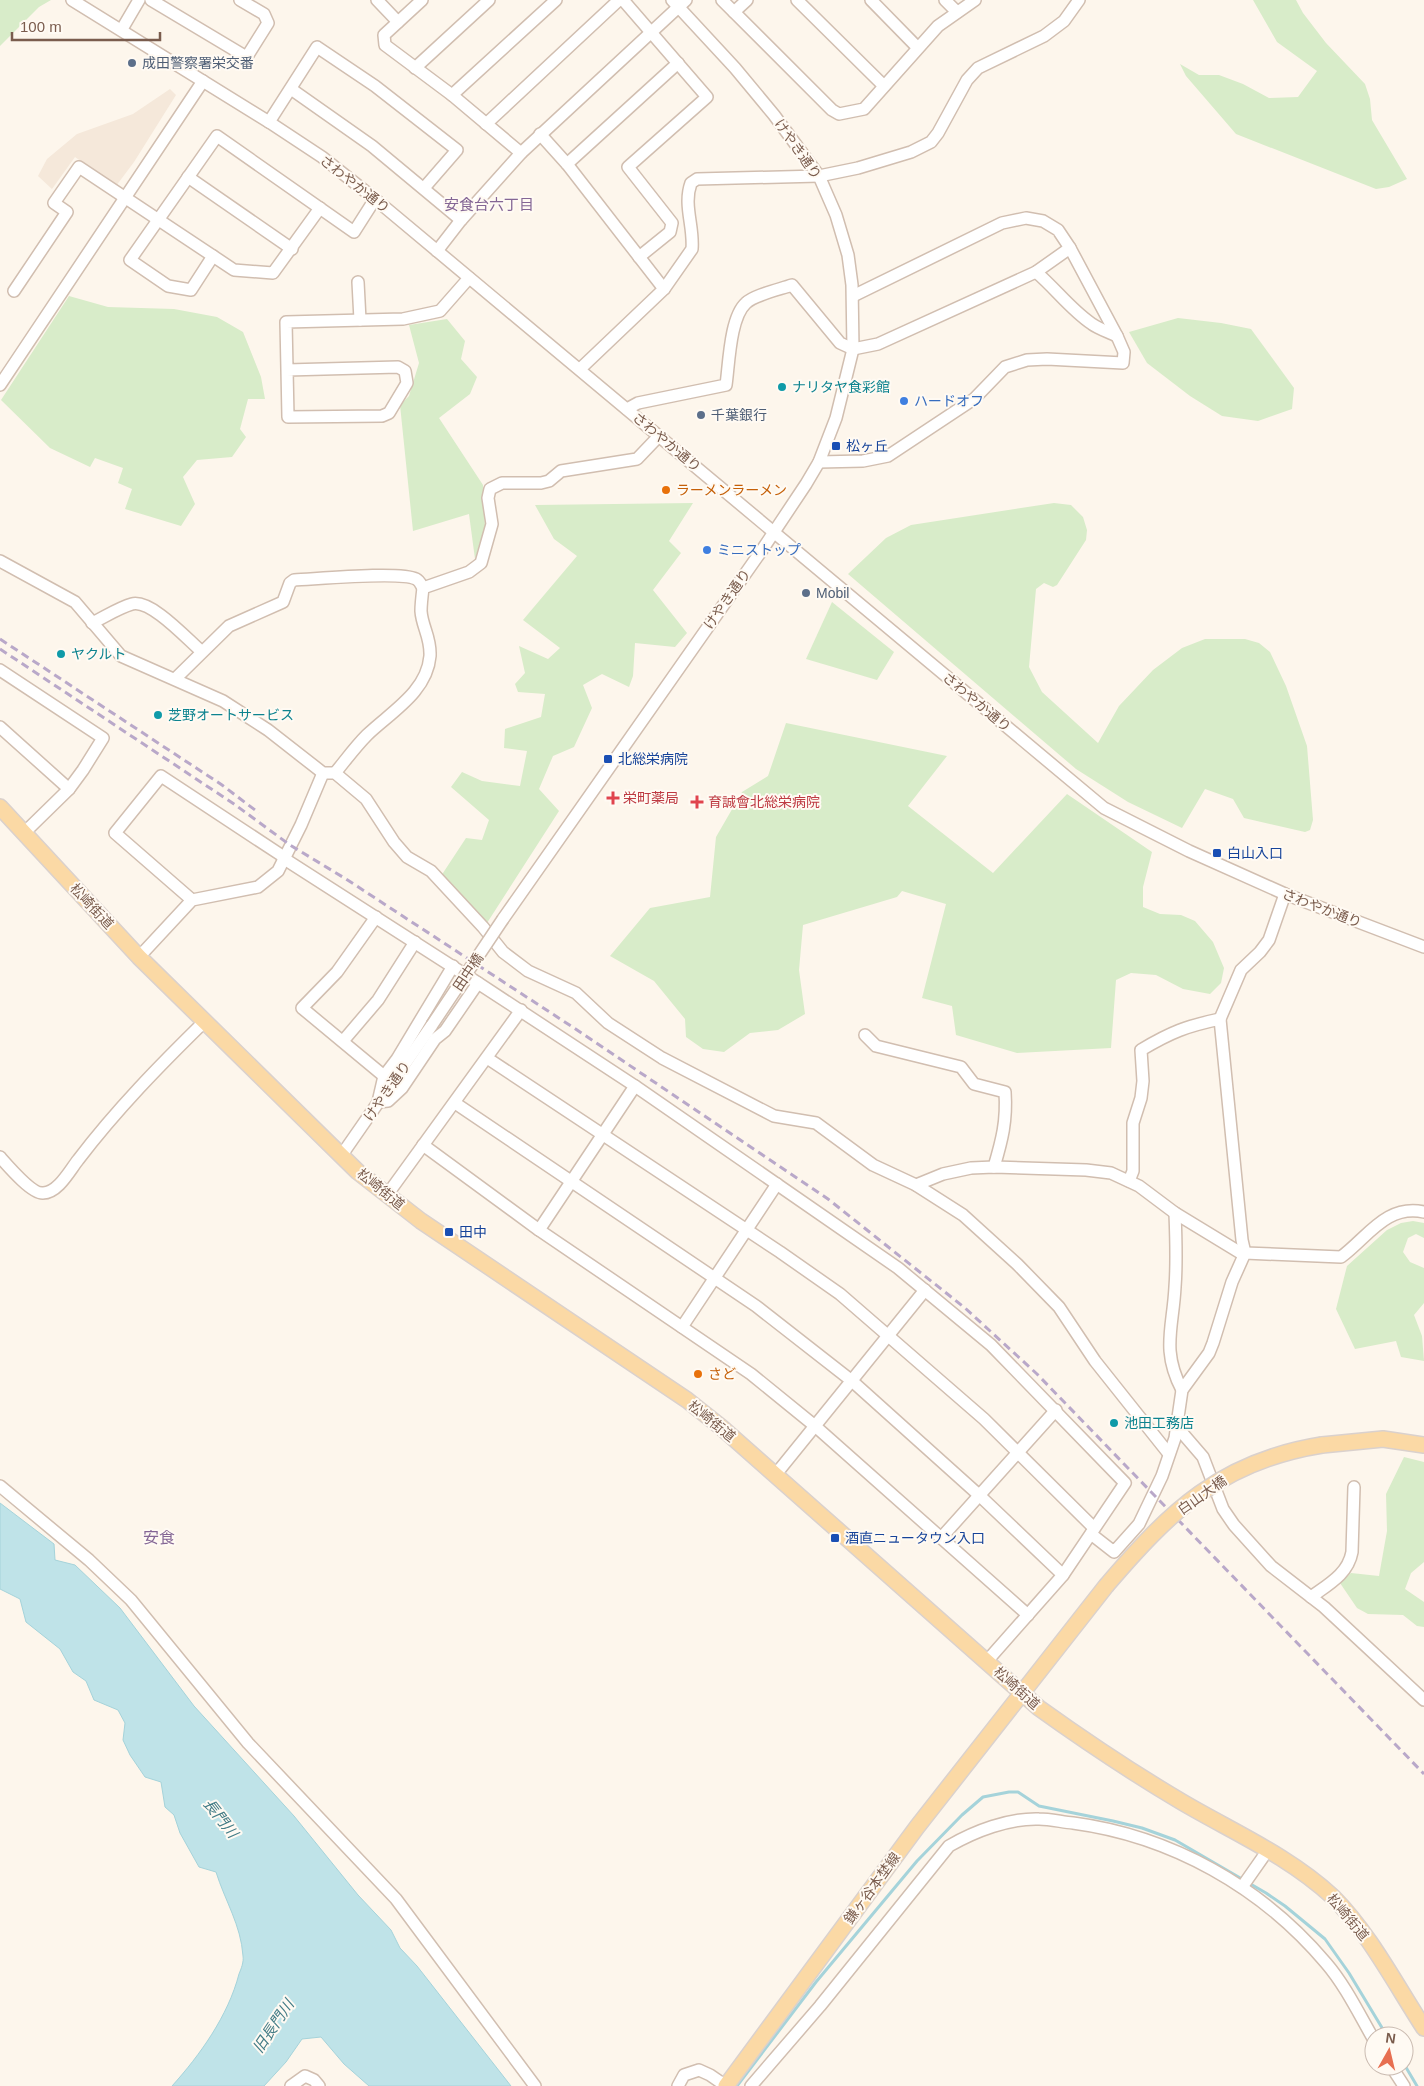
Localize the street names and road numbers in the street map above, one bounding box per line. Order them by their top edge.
street label: けやき通り [771,116,825,182]
street label: さわやか通り [317,152,393,216]
street label: さわやか通り [630,409,704,475]
street label: けやき通り [700,566,754,632]
street label: さわやか通り [940,669,1014,735]
street label: 松崎街道 [67,880,117,932]
street label: さわやか通り [1280,885,1364,931]
street label: 田中橋 [450,950,486,994]
street label: けやき通り [360,1058,414,1124]
street label: 松崎街道 [354,1165,408,1213]
street label: 松崎街道 [685,1397,739,1445]
street label: 白山大橋 [1174,1472,1230,1518]
street label: 松崎街道 [991,1663,1043,1713]
street label: 鎌ヶ谷本埜線 [841,1849,903,1927]
street label: 松崎街道 [1324,1890,1372,1944]

